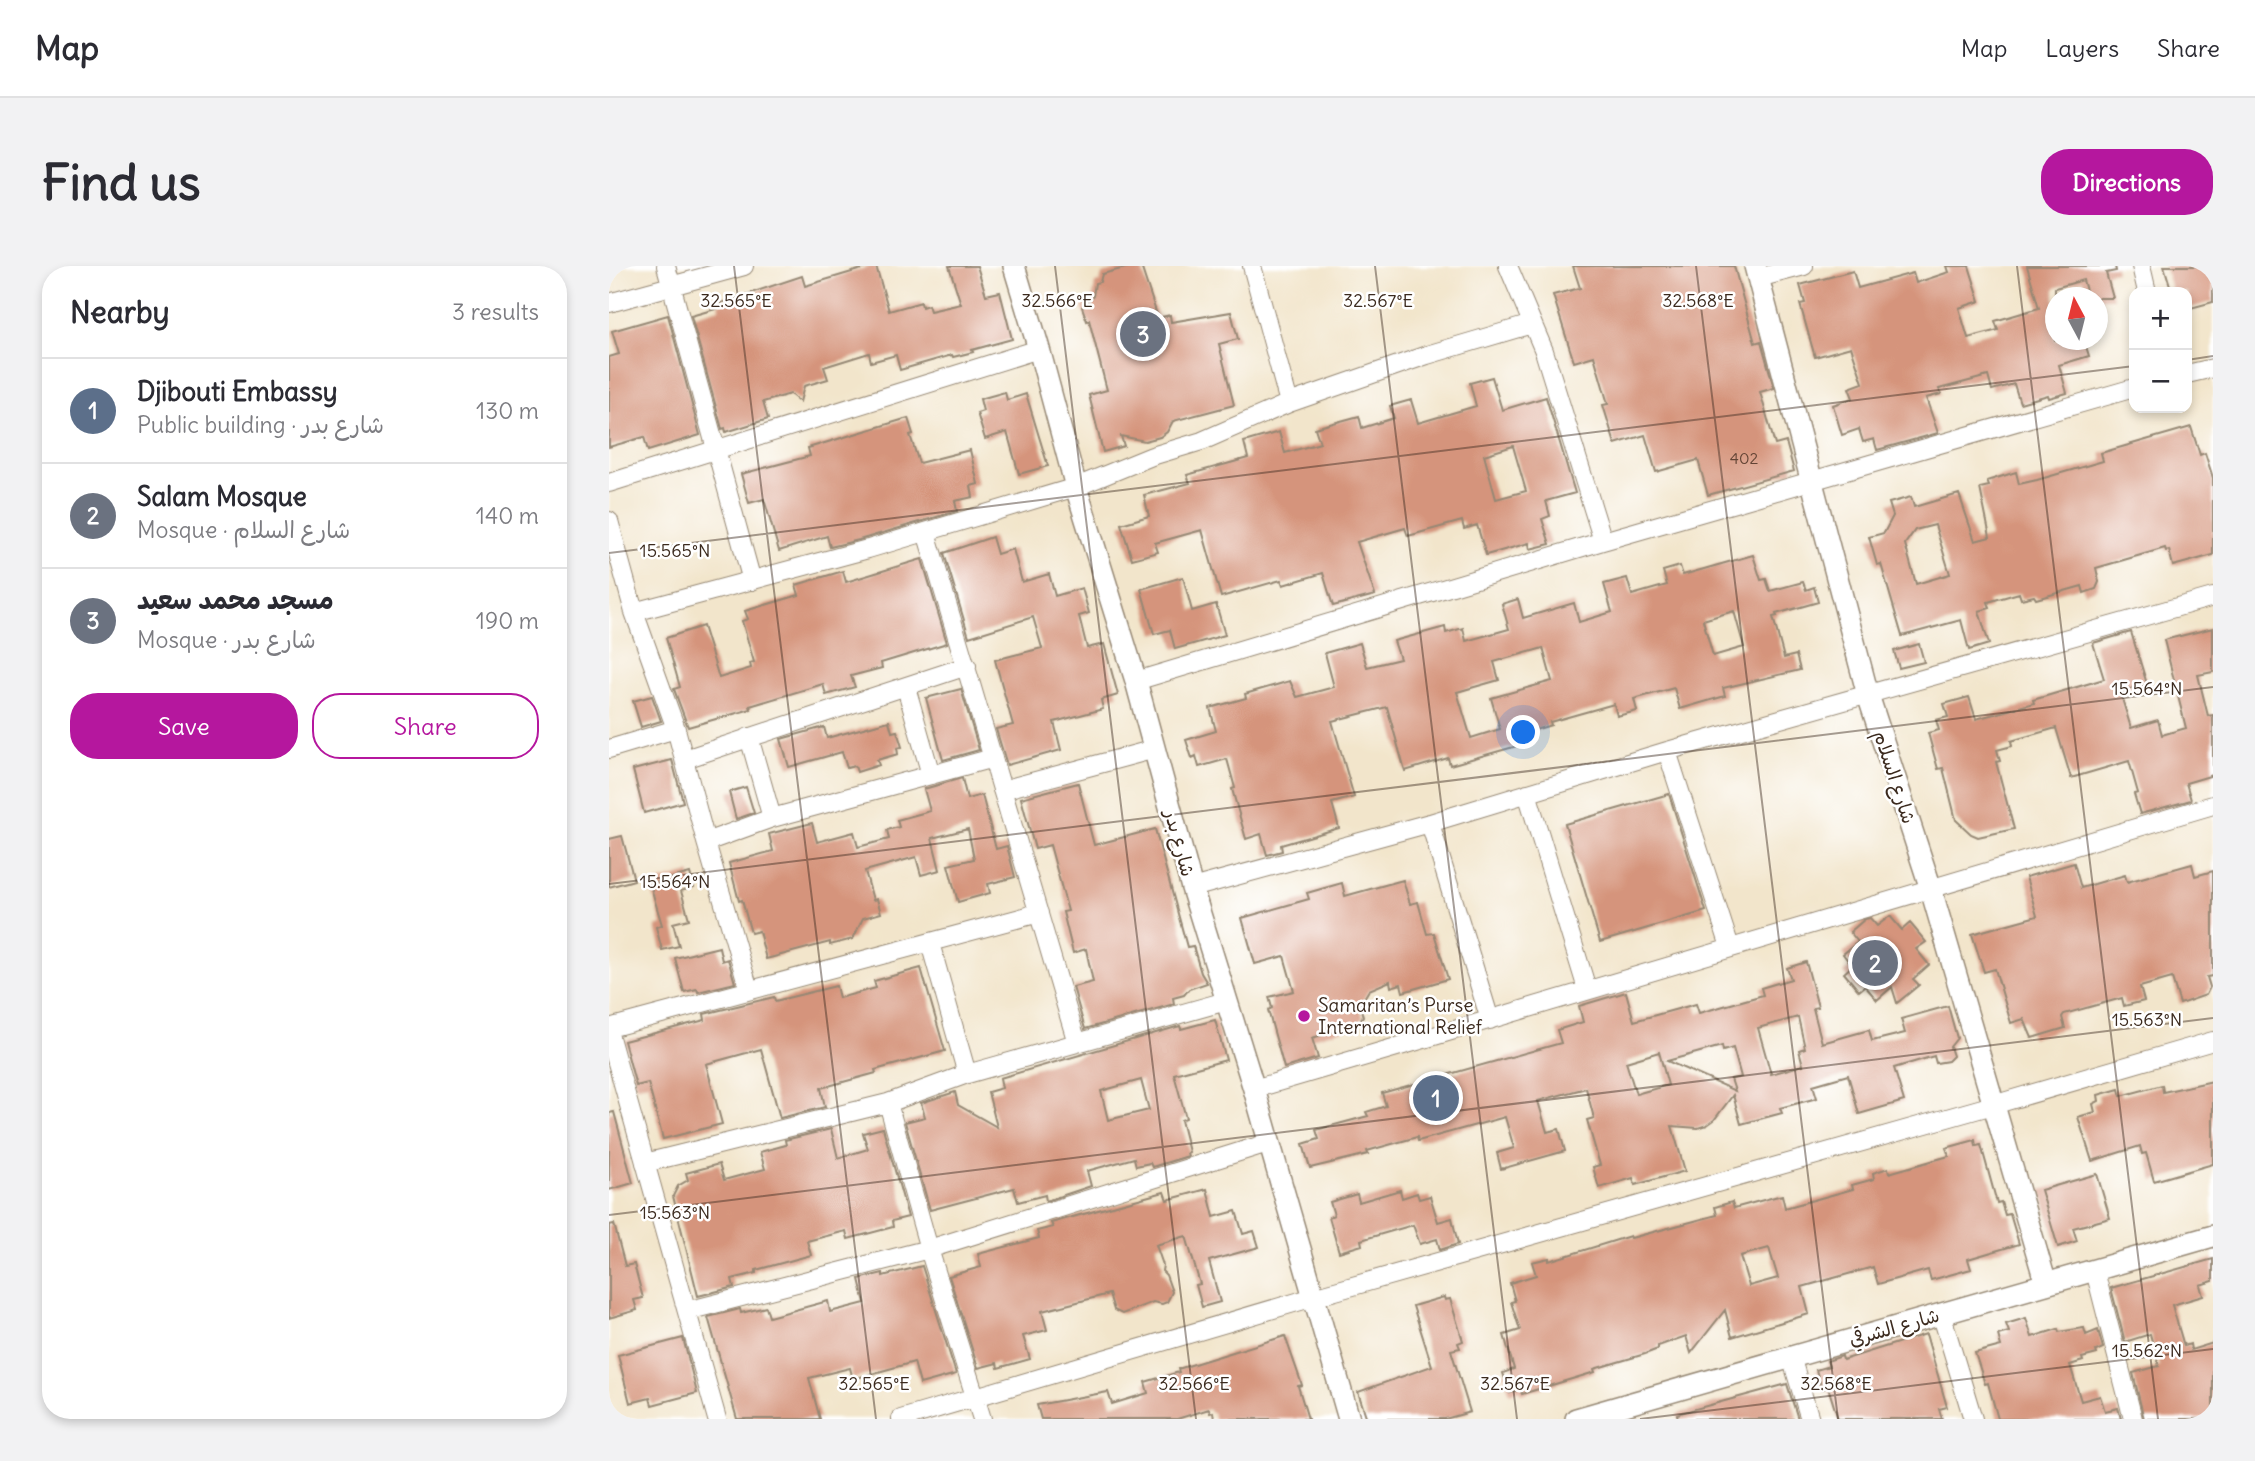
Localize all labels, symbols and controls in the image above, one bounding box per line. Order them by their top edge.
text: Map [35,27,99,69]
text: Map [1961,33,2007,63]
text: Layers [2045,33,2119,63]
text: Share [2157,33,2220,63]
button: Directions [2041,149,2213,215]
text: Find us [42,152,200,213]
north arrow [2045,287,2108,350]
map controls [2129,287,2192,413]
button: + [2129,287,2192,350]
text: 32.565°E [700,289,772,312]
text: 32.566°E [1021,289,1093,312]
text: 32.567°E [1343,289,1413,312]
text: 32.568°E [1662,289,1734,312]
text: Nearby [70,293,170,331]
text: 3 results [452,297,539,326]
pin: 3 [1120,308,1166,360]
button: − [2129,350,2192,413]
text: Djibouti Embassy [137,375,338,408]
text: 1 [88,396,98,425]
text: 130 m [476,396,539,425]
text: Public building · شارع بدر [137,410,384,439]
house number: 402 [1730,448,1759,468]
text: Salam Mosque [137,480,307,513]
text: 2 [87,501,99,530]
text: 140 m [476,501,539,530]
text: Mosque · شارع السلام [137,515,350,544]
text: 15.565°N [640,539,710,562]
text: مسجد محمد سعيد [137,583,334,616]
text: 3 [86,606,100,635]
text: 190 m [476,606,539,635]
text: Mosque · شارع بدر [137,625,316,654]
text: 15.564°N [2112,677,2182,700]
button: Save [70,693,298,759]
button: Share [312,693,539,759]
your location [1506,715,1540,749]
street label: شارع السلام [1866,727,1921,828]
street label: شارع بدر [1157,805,1200,879]
text: 15.564°N [640,870,710,893]
pin: 2 [1852,937,1898,989]
place label: Samaritan’s Purse International Relief [1318,993,1483,1039]
marker: Samaritan’s Purse International Relief [1296,1008,1312,1024]
text: 15.563°N [2112,1008,2182,1031]
pin: 1 [1413,1072,1459,1124]
text: 15.563°N [640,1201,710,1224]
street label: شارع الشرقي [1846,1303,1943,1353]
text: 15.562°N [2112,1339,2182,1362]
text: 32.565°E [838,1372,910,1395]
text: 32.566°E [1158,1372,1230,1395]
text: 32.567°E [1480,1372,1550,1395]
text: 32.568°E [1800,1372,1872,1395]

